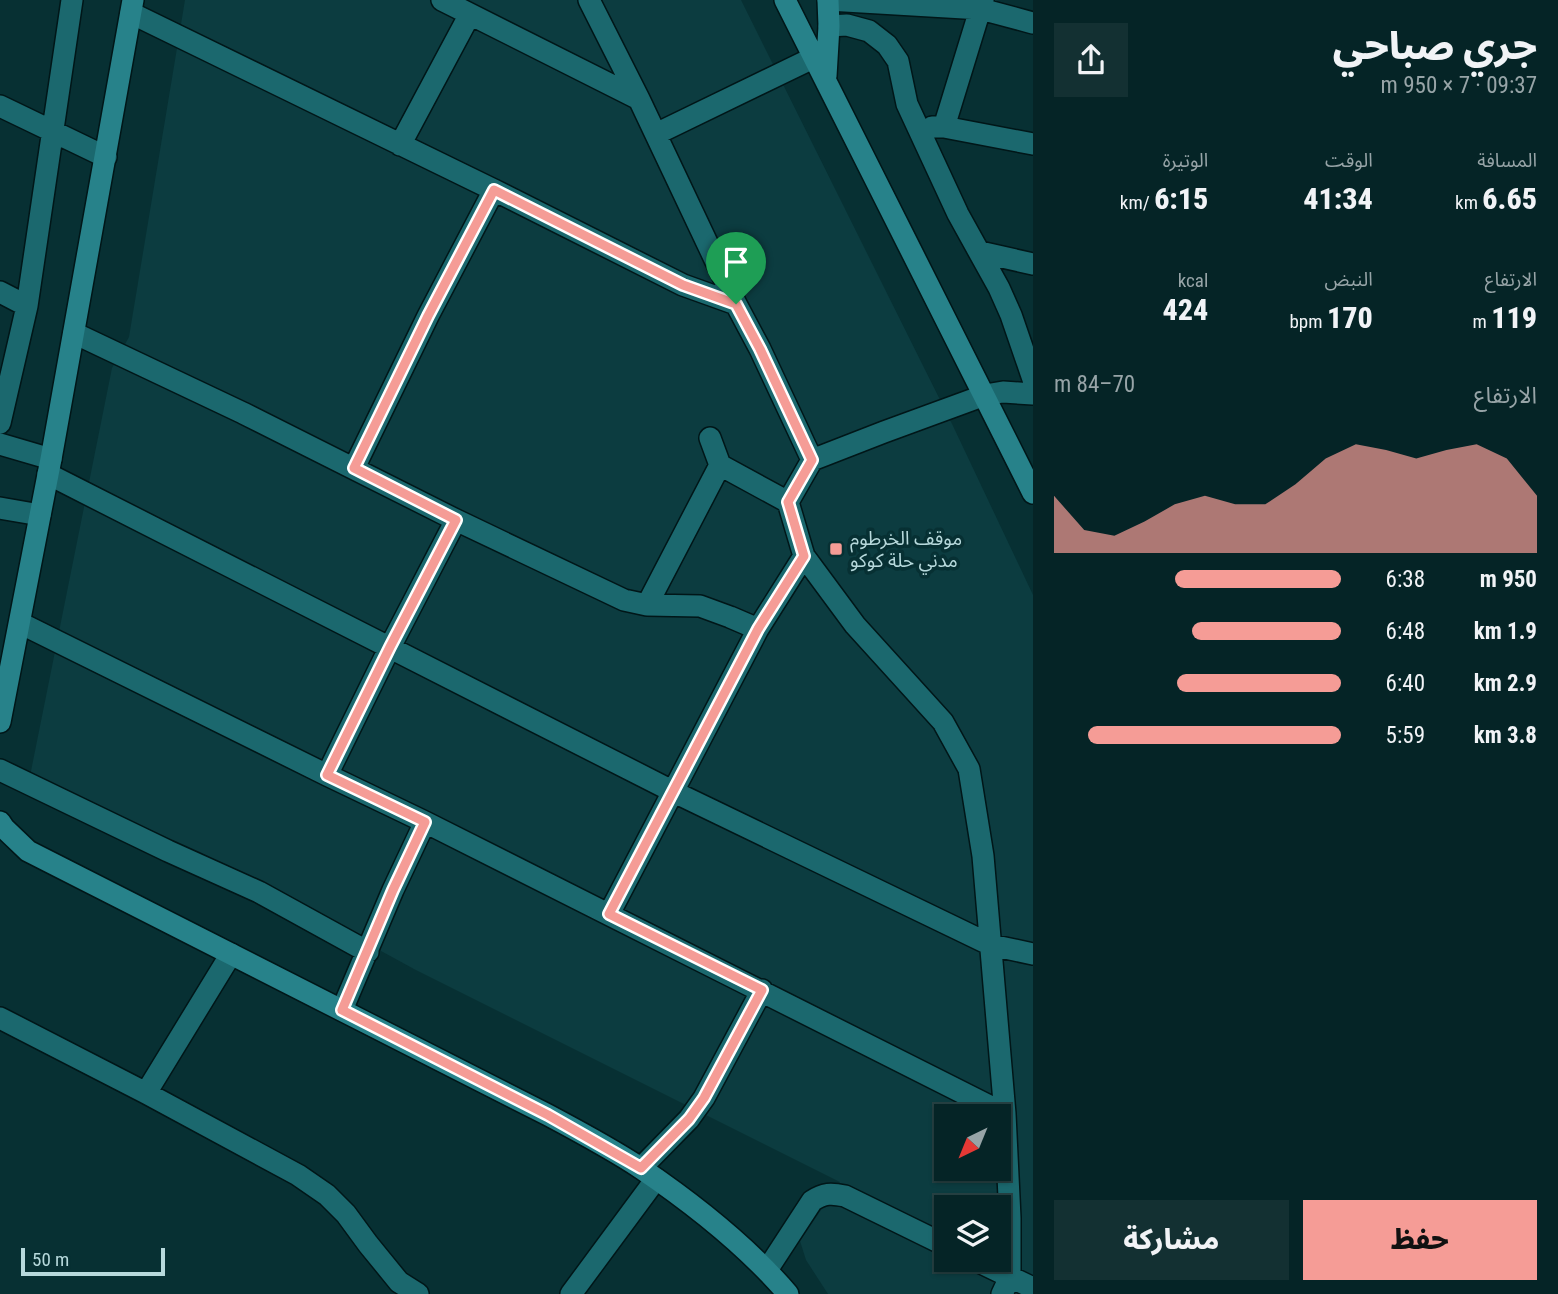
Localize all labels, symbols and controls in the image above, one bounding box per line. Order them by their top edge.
button: share [1054,23,1128,97]
text: جري صباحي [1333,24,1537,68]
text: 09:37 · 7 × 950 m [1381,72,1537,99]
text: الوتيرة [1163,149,1208,172]
text: الوقت [1325,149,1373,172]
text: المسافة [1477,149,1537,172]
text: 6:15 [1154,181,1208,216]
text: 41:34 [1303,181,1373,216]
text: 6.65 [1482,181,1537,216]
text: /km [1120,191,1154,214]
text: km [1455,191,1482,214]
pin [706,232,766,304]
icon: arrive [717,243,755,281]
text: النبض [1324,268,1373,291]
text: الارتفاع [1485,268,1537,291]
text: kcal [1178,269,1208,292]
text: 424 [1163,292,1208,327]
text: 170 [1327,300,1373,335]
text: 119 [1491,300,1537,335]
text: bpm [1290,310,1327,333]
text: m [1473,310,1491,333]
text: 70–84 m [1054,371,1135,398]
text: الارتفاع [1474,382,1537,409]
place label: موقف الخرطوم مدني حلة كوكو [850,527,962,575]
marker: موقف الخرطوم مدني حلة كوكو [828,541,844,557]
text: 6:38 [1386,566,1425,593]
text: 950 m [1480,566,1537,593]
text: 6:48 [1386,618,1425,645]
text: 1.9 km [1474,618,1537,645]
text: 6:40 [1386,670,1425,697]
text: 2.9 km [1474,670,1537,697]
text: 5:59 [1386,722,1425,749]
text: 3.8 km [1474,722,1537,749]
north arrow [934,1104,1012,1181]
map controls [934,1104,1011,1272]
button: layers [934,1195,1011,1272]
button: مشاركة [1054,1200,1289,1280]
button: حفظ [1303,1200,1537,1280]
scale bar [21,1245,164,1277]
text: 50 m [32,1248,69,1271]

